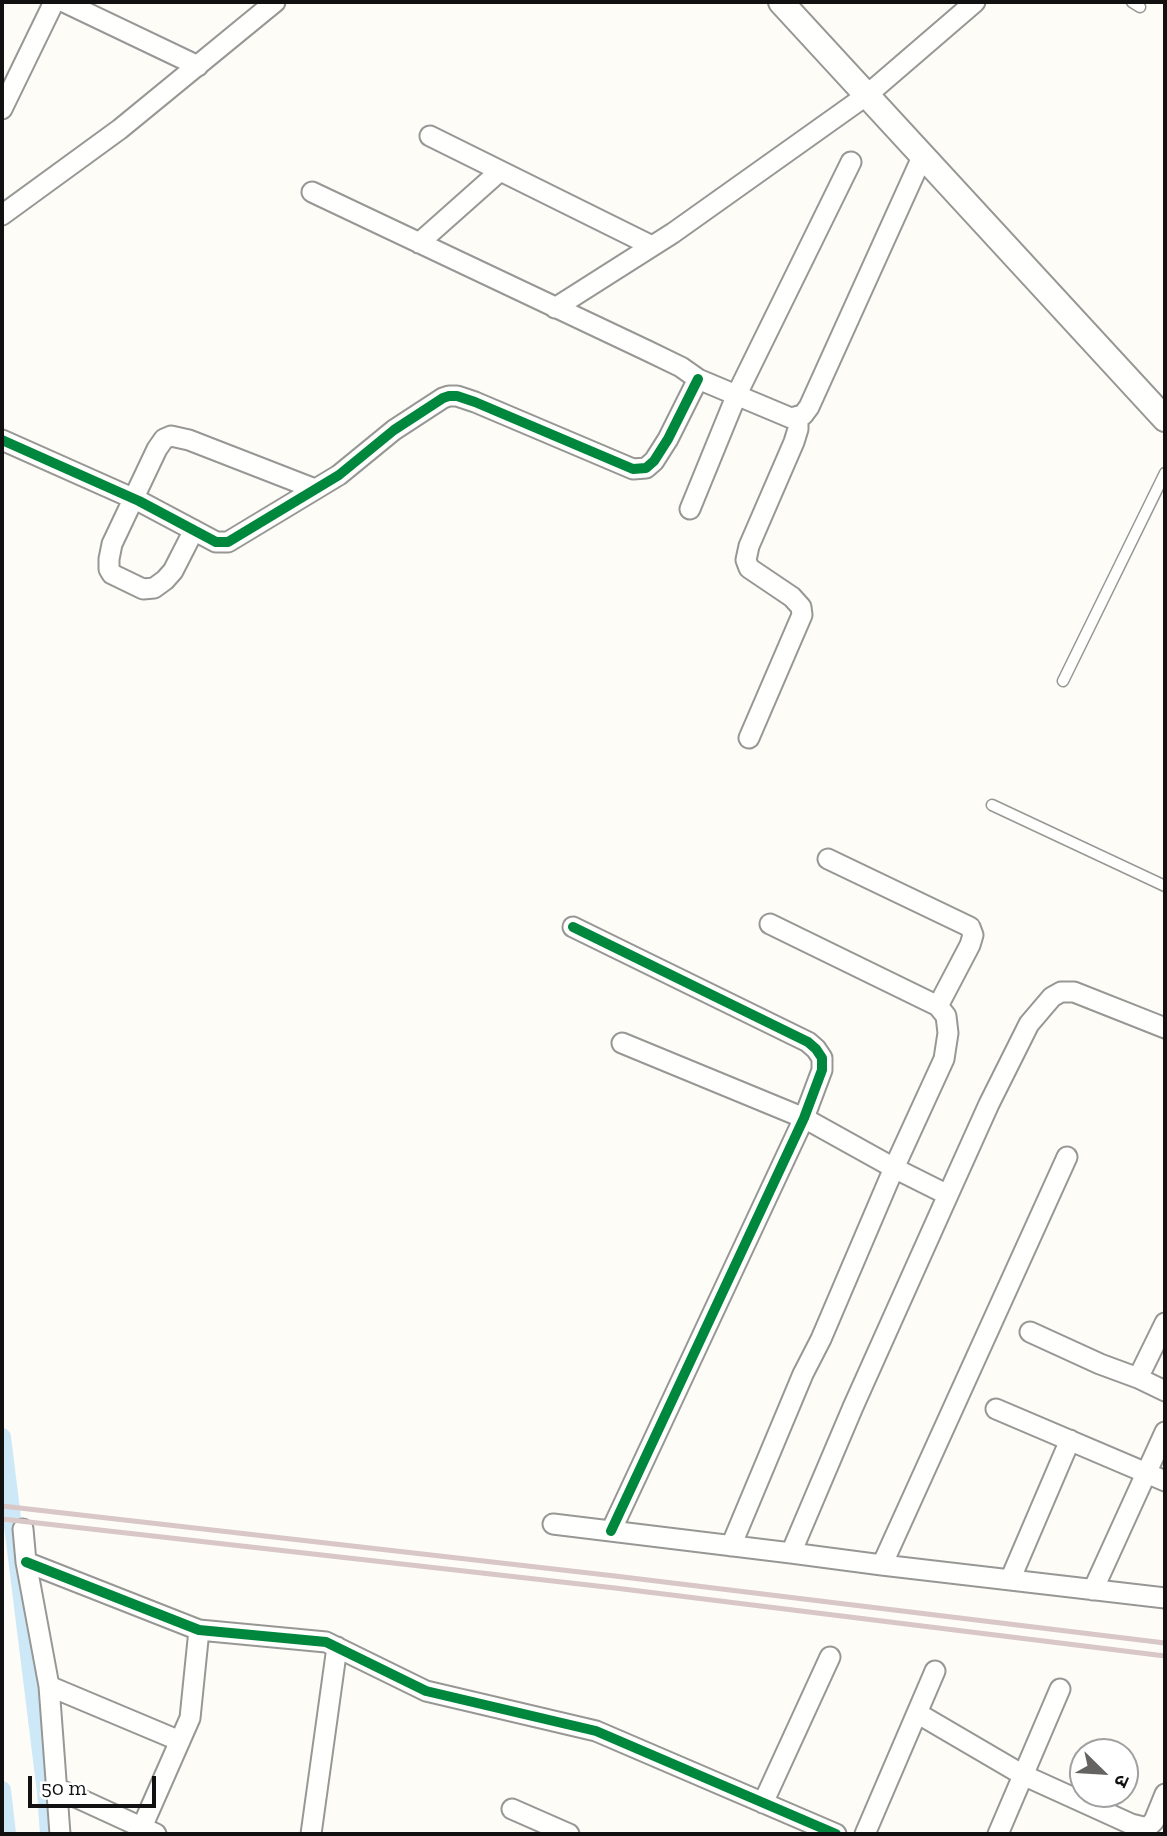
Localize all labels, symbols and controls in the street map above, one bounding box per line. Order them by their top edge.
north arrow [1069,1738,1139,1808]
scale bar [32,1762,159,1806]
text: उ [1109,1771,1135,1791]
text: 50 m [41,1775,87,1800]

